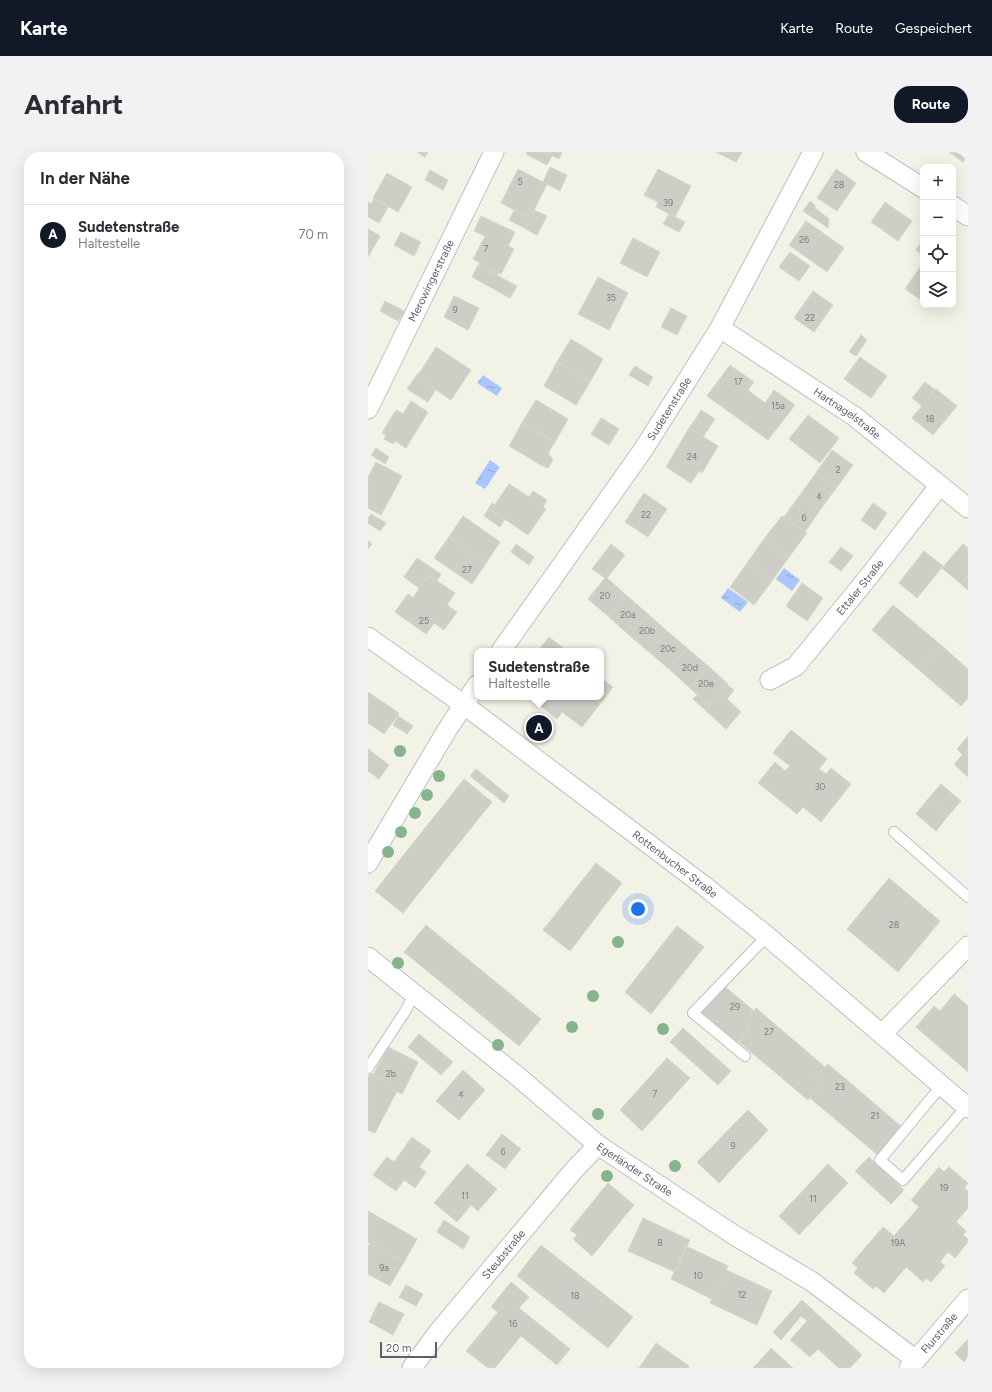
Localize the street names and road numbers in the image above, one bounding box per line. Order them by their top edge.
street label: Merowingerstraße [406,238,457,324]
street label: Sudetenstraße [645,375,694,443]
street label: Hartnagelstraße [811,385,883,442]
street label: Ettaler Straße [834,557,887,618]
street label: Rottenbucher Straße [630,828,720,901]
street label: Egerländer Straße [594,1140,675,1199]
street label: Steubstraße [479,1227,528,1282]
street label: Flurstraße [918,1310,960,1356]

